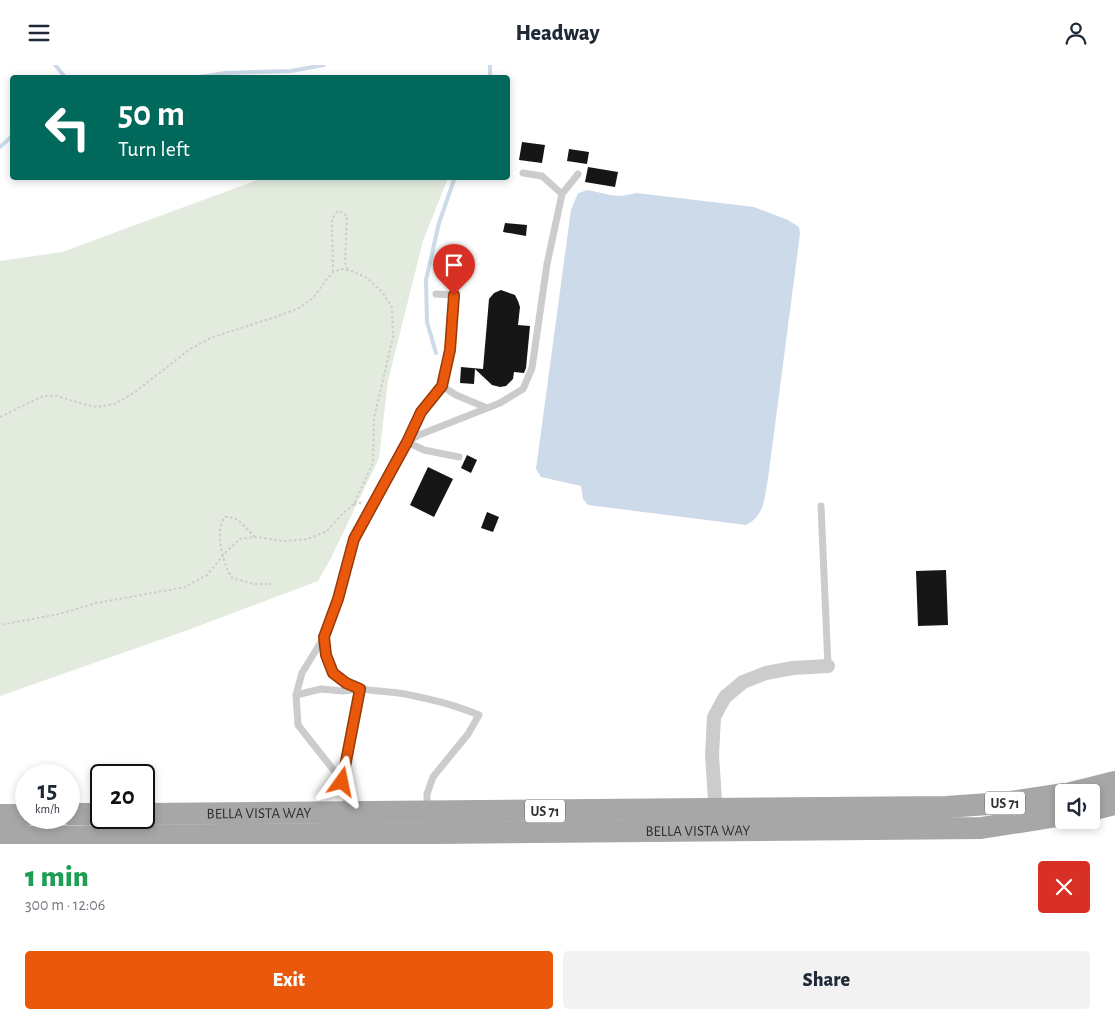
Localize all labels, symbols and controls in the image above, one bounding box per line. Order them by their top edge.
icon: menu [25,19,53,47]
icon: person [1062,19,1090,47]
text: Headway [515,22,600,44]
icon: left [35,95,100,160]
text: 50 m [118,97,185,132]
text: Turn left [118,138,190,160]
pin [433,244,475,295]
icon: arrive [440,251,468,279]
position arrow [315,755,367,807]
speed limit sign: 20 [90,764,155,829]
text: 15 [38,778,57,803]
map controls [1055,784,1100,829]
button: sound [1055,784,1100,829]
road number: US 71 [985,791,1025,815]
road number: US 71 [525,799,565,823]
text: km/h [35,803,60,815]
street label: BELLA VISTA WAY [206,806,312,821]
street label: BELLA VISTA WAY [645,823,751,839]
button: close [1038,861,1090,913]
text: 1 min [25,862,89,892]
text: 300 m · 12:06 [25,897,105,913]
button: Exit [25,951,553,1009]
button: Share [563,951,1090,1009]

